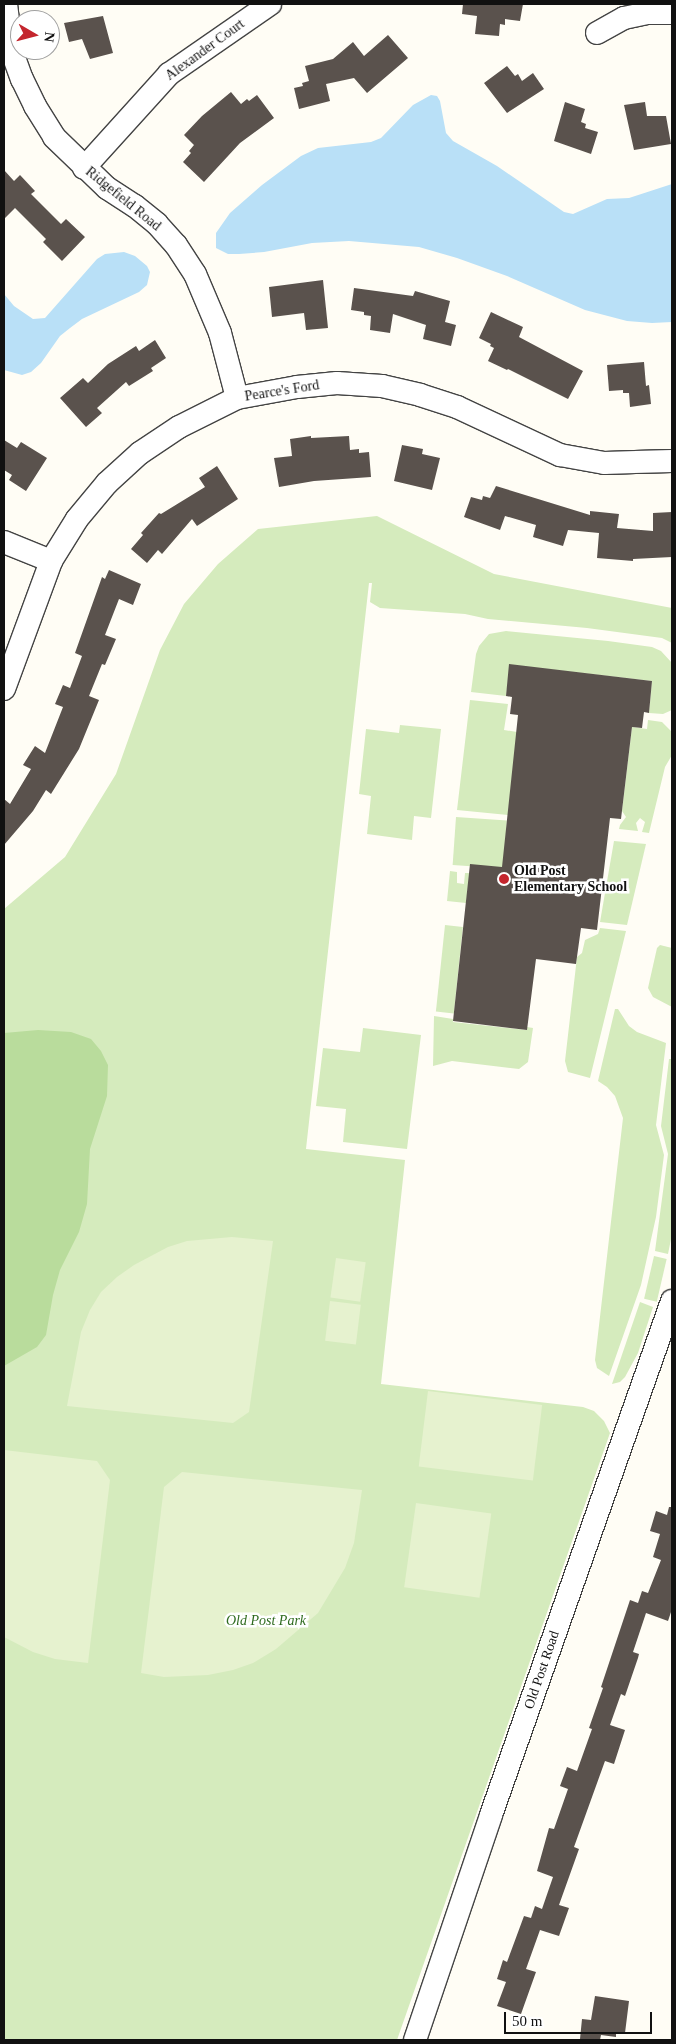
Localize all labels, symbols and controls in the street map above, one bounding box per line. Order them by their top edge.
north arrow [10,10,60,60]
street label: Alexander Court [162,16,248,84]
text: N [41,31,57,43]
street label: Ridgefield Road [82,163,164,235]
street label: Pearce's Ford [244,377,320,405]
place label: Old Post Elementary School [514,863,627,896]
marker: Old Post Elementary School [498,873,510,885]
park label: Old Post Park [226,1613,306,1629]
street label: Old Post Road [521,1629,563,1711]
scale bar [506,2002,654,2034]
text: 50 m [512,2013,542,2029]

